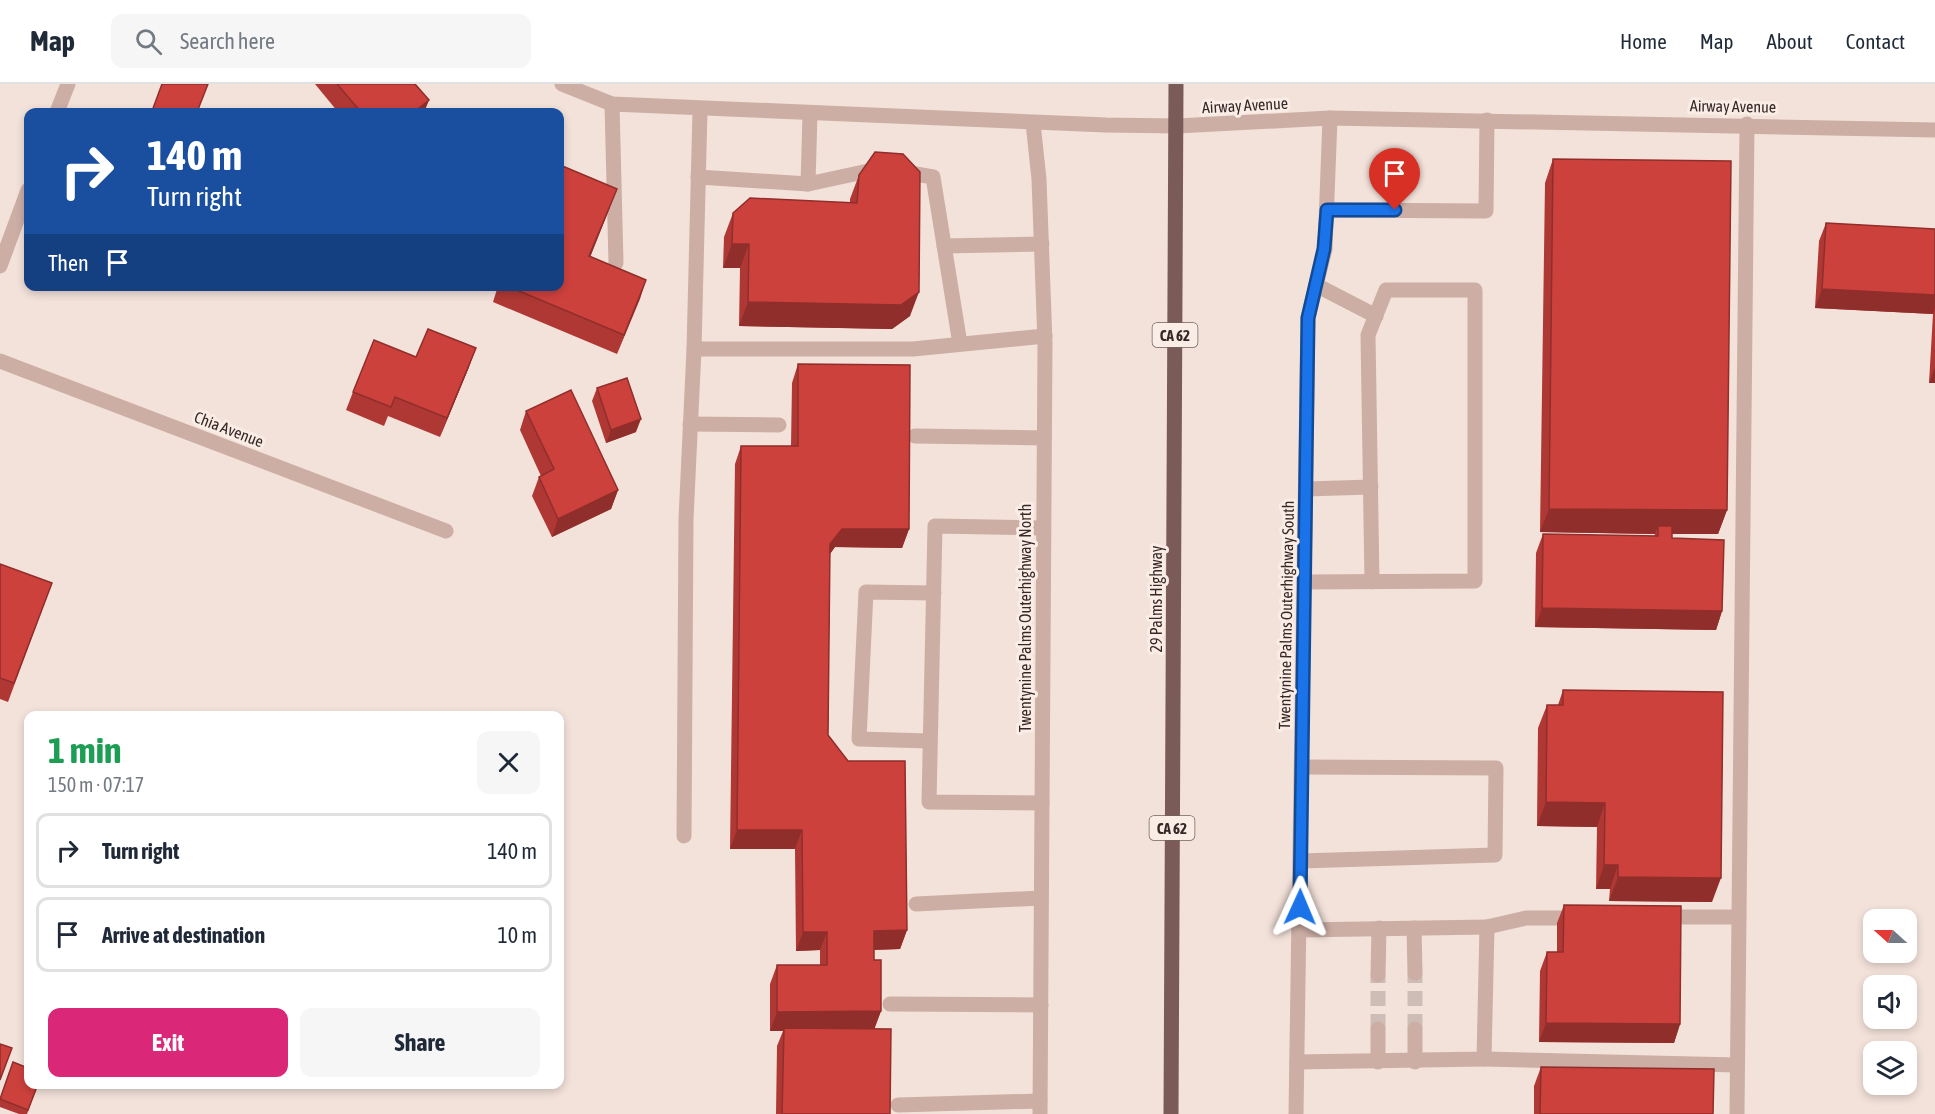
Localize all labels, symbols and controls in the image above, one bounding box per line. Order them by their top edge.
search box [111,14,531,68]
text: Map [30,25,75,57]
icon: search [132,25,165,58]
text: Search here [180,28,275,54]
text: Home [1620,29,1667,53]
text: Map [1700,29,1734,53]
text: About [1767,29,1813,53]
text: Contact [1846,29,1905,53]
street label: Airway Avenue [1202,94,1289,117]
street label: Airway Avenue [1690,96,1776,117]
text: 140 m [147,131,242,179]
icon: right [48,132,126,210]
pin [1369,148,1420,210]
icon: arrive [1378,157,1411,190]
text: Turn right [147,181,242,212]
icon: arrive [101,246,134,279]
text: Then [48,250,89,276]
road number: CA 62 [1152,323,1198,347]
street label: Chia Avenue [192,408,266,450]
street label: Twentynine Palms Outerhighway South [1275,500,1298,730]
street label: Twentynine Palms Outerhighway North [1016,504,1035,732]
street label: 29 Palms Highway [1147,545,1166,652]
text: 1 min [48,729,122,771]
button: close [477,731,540,794]
text: 150 m · 07:17 [48,773,144,796]
road number: CA 62 [1150,816,1194,840]
icon: right [51,834,84,867]
text: Turn right [102,838,179,864]
text: 140 m [487,838,537,864]
position arrow [1268,875,1332,939]
north arrow [1863,909,1917,963]
map controls [1863,909,1917,1095]
icon: arrive [51,918,84,951]
text: Arrive at destination [102,922,265,948]
text: 10 m [497,922,537,948]
button: sound [1863,975,1917,1029]
button: Exit [48,1008,288,1077]
button: Share [300,1008,540,1077]
button: layers [1863,1041,1917,1095]

